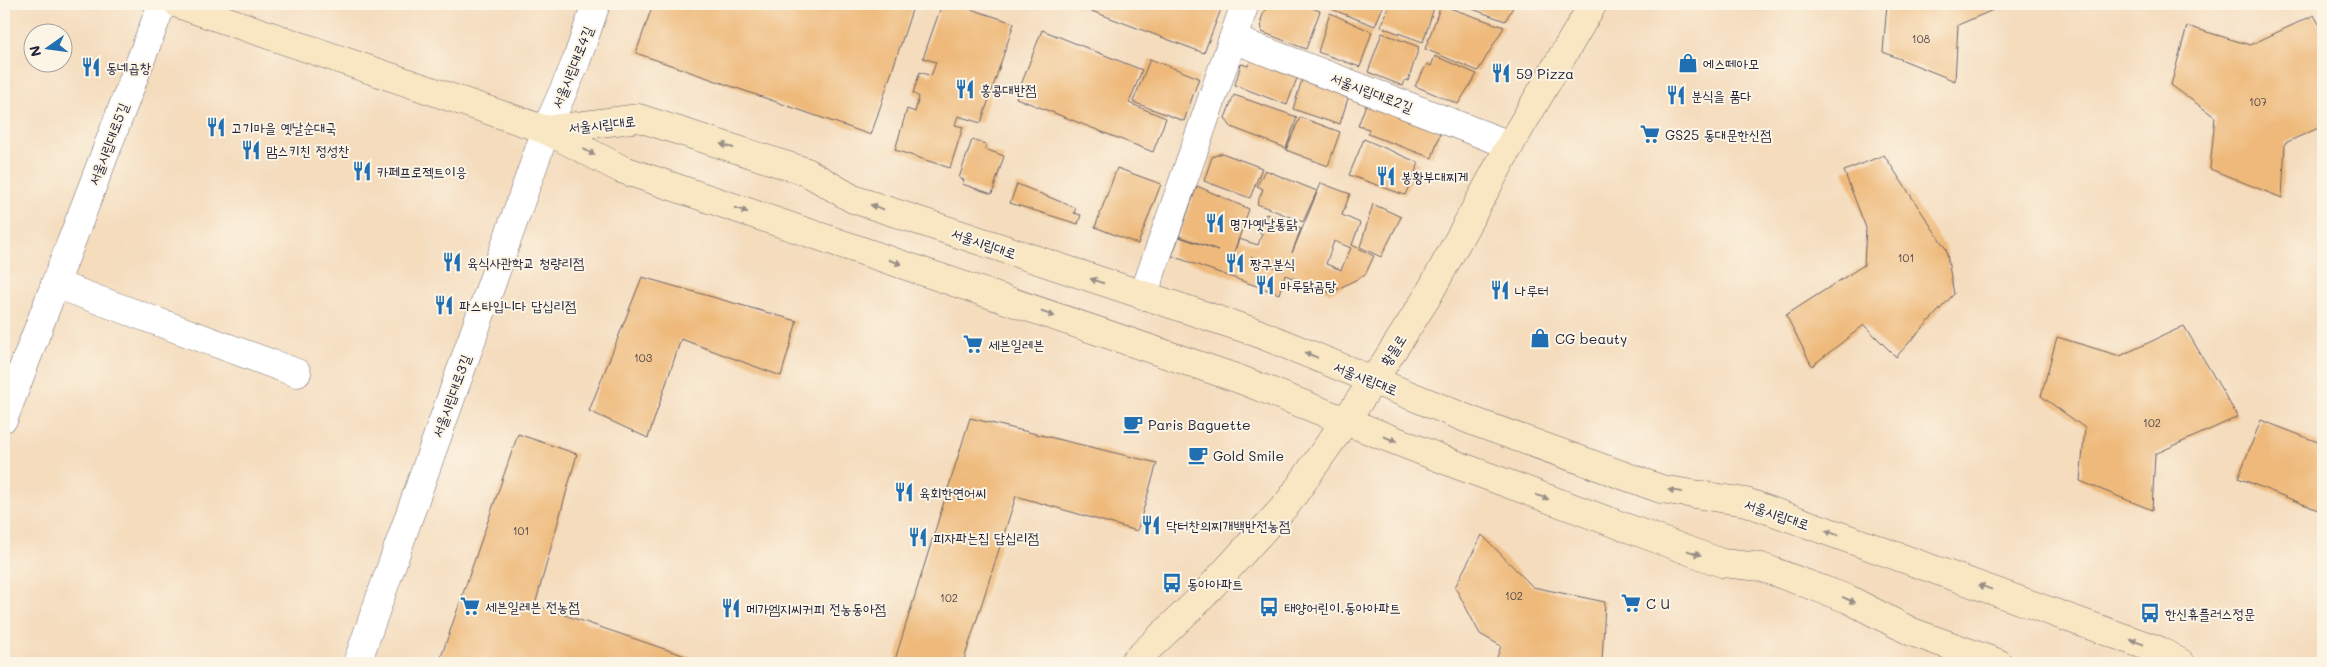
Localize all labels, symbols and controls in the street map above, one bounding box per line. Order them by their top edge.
north arrow [22,22,72,72]
street label: 서울시립대로4길 [547,22,597,111]
house number: 108 [1912,31,1931,46]
text: N [24,44,45,59]
shop icon: 에스떼아모 [1677,52,1699,74]
place label: 에스떼아모 [1703,54,1759,73]
restaurant icon: 동네곱창 [80,56,102,78]
place label: 동네곱창 [106,58,152,77]
restaurant icon: 59 Pizza [1490,62,1512,84]
place label: 59 Pizza [1516,64,1574,83]
street label: 서울시립대로2길 [1328,68,1417,117]
restaurant icon: 홍콩대반점 [954,78,976,100]
place label: 홍콩대반점 [980,80,1036,99]
restaurant icon: 분식을 품다 [1665,84,1687,106]
place label: 분식을 품다 [1691,86,1752,105]
house number: 107 [2249,94,2267,109]
street label: 서울시립대로5길 [84,99,133,188]
street label: 서울시립대로 [567,111,637,137]
restaurant icon: 고기마을 옛날순대국 [205,116,227,138]
place label: 고기마을 옛날순대국 [231,118,337,137]
supermarket icon: GS25 동대문한신점 [1639,123,1661,145]
place label: GS25 동대문한신점 [1665,125,1771,144]
restaurant icon: 맘스키친 정성찬 [240,139,262,161]
place label: 맘스키친 정성찬 [266,141,349,160]
one-way arrow [719,142,734,150]
one-way arrow [582,148,596,157]
restaurant icon: 카페프로젝트이응 [351,160,373,182]
place label: 카페프로젝트이응 [377,162,467,181]
restaurant icon: 봉황부대찌게 [1375,165,1397,187]
place label: 봉황부대찌게 [1401,167,1469,186]
one-way arrow [869,203,884,210]
one-way arrow [733,207,748,214]
restaurant icon: 명가옛날통닭 [1204,212,1226,234]
place label: 명가옛날통닭 [1230,214,1298,233]
street label: 서울시립대로 [949,223,1019,263]
house number: 101 [1898,250,1914,265]
restaurant icon: 육식사관학교 청량리점 [441,251,463,273]
restaurant icon: 짱구분식 [1224,252,1246,274]
place label: 육식사관학교 청량리점 [467,253,584,272]
place label: 짱구분식 [1250,254,1295,273]
one-way arrow [887,259,902,266]
restaurant icon: 마루닭곰탕 [1254,274,1276,296]
one-way arrow [1089,276,1104,284]
place label: 마루닭곰탕 [1280,276,1337,295]
restaurant icon: 나루터 [1489,279,1511,301]
place label: 나루터 [1515,281,1549,300]
restaurant icon: 파스타입니다 답십리점 [433,294,455,316]
place label: 파스타입니다 답십리점 [459,296,576,315]
one-way arrow [1041,311,1056,319]
shop icon: CG beauty [1529,327,1551,349]
place label: CG beauty [1555,329,1627,348]
street label: 황물로 [1376,331,1410,369]
supermarket icon: 세븐일레븐 [962,333,984,355]
place label: 세븐일레븐 [988,335,1044,354]
house number: 103 [634,350,653,365]
street label: 서울시립대로3길 [427,351,475,440]
one-way arrow [1304,351,1319,359]
street label: 서울시립대로 [1331,357,1401,399]
cafe icon: Paris Baguette [1122,413,1144,435]
place label: Paris Baguette [1148,415,1251,434]
house number: 102 [2143,415,2161,430]
one-way arrow [1383,435,1398,443]
cafe icon: Gold Smile [1187,444,1209,466]
place label: Gold Smile [1213,446,1284,465]
restaurant icon: 육회한연어씨 [893,481,915,503]
place label: 육회한연어씨 [919,483,987,502]
one-way arrow [1667,487,1683,495]
one-way arrow [1535,493,1550,501]
street label: 서울시립대로 [1742,494,1812,534]
restaurant icon: 닥터찬의찌개백반전농점 [1140,514,1162,536]
place label: 닥터찬의찌개백반전농점 [1166,516,1290,535]
house number: 101 [513,523,529,538]
restaurant icon: 피자파는집 답십리점 [907,526,929,548]
place label: 피자파는집 답십리점 [933,528,1039,547]
one-way arrow [1824,528,1839,536]
one-way arrow [1687,550,1702,557]
bus stop icon: 동아아파트 [1161,572,1183,594]
place label: 동아아파트 [1187,574,1243,593]
one-way arrow [1977,583,1992,590]
house number: 102 [1505,588,1523,603]
house number: 102 [940,590,958,605]
supermarket icon: C U [1620,592,1642,614]
place label: C U [1646,594,1670,613]
supermarket icon: 세븐일레븐 전농점 [459,595,481,617]
bus stop icon: 태양어린이.동아아파트 [1258,596,1280,618]
place label: 세븐일레븐 전농점 [485,597,580,616]
restaurant icon: 메가엠지씨커피 전농동아점 [720,597,742,619]
one-way arrow [1842,597,1856,605]
place label: 태양어린이.동아아파트 [1284,598,1401,617]
place label: 메가엠지씨커피 전농동아점 [746,599,886,618]
bus stop icon: 한신휴플러스정문 [2139,602,2161,624]
place label: 한신휴플러스정문 [2165,604,2255,623]
one-way arrow [2130,638,2145,645]

